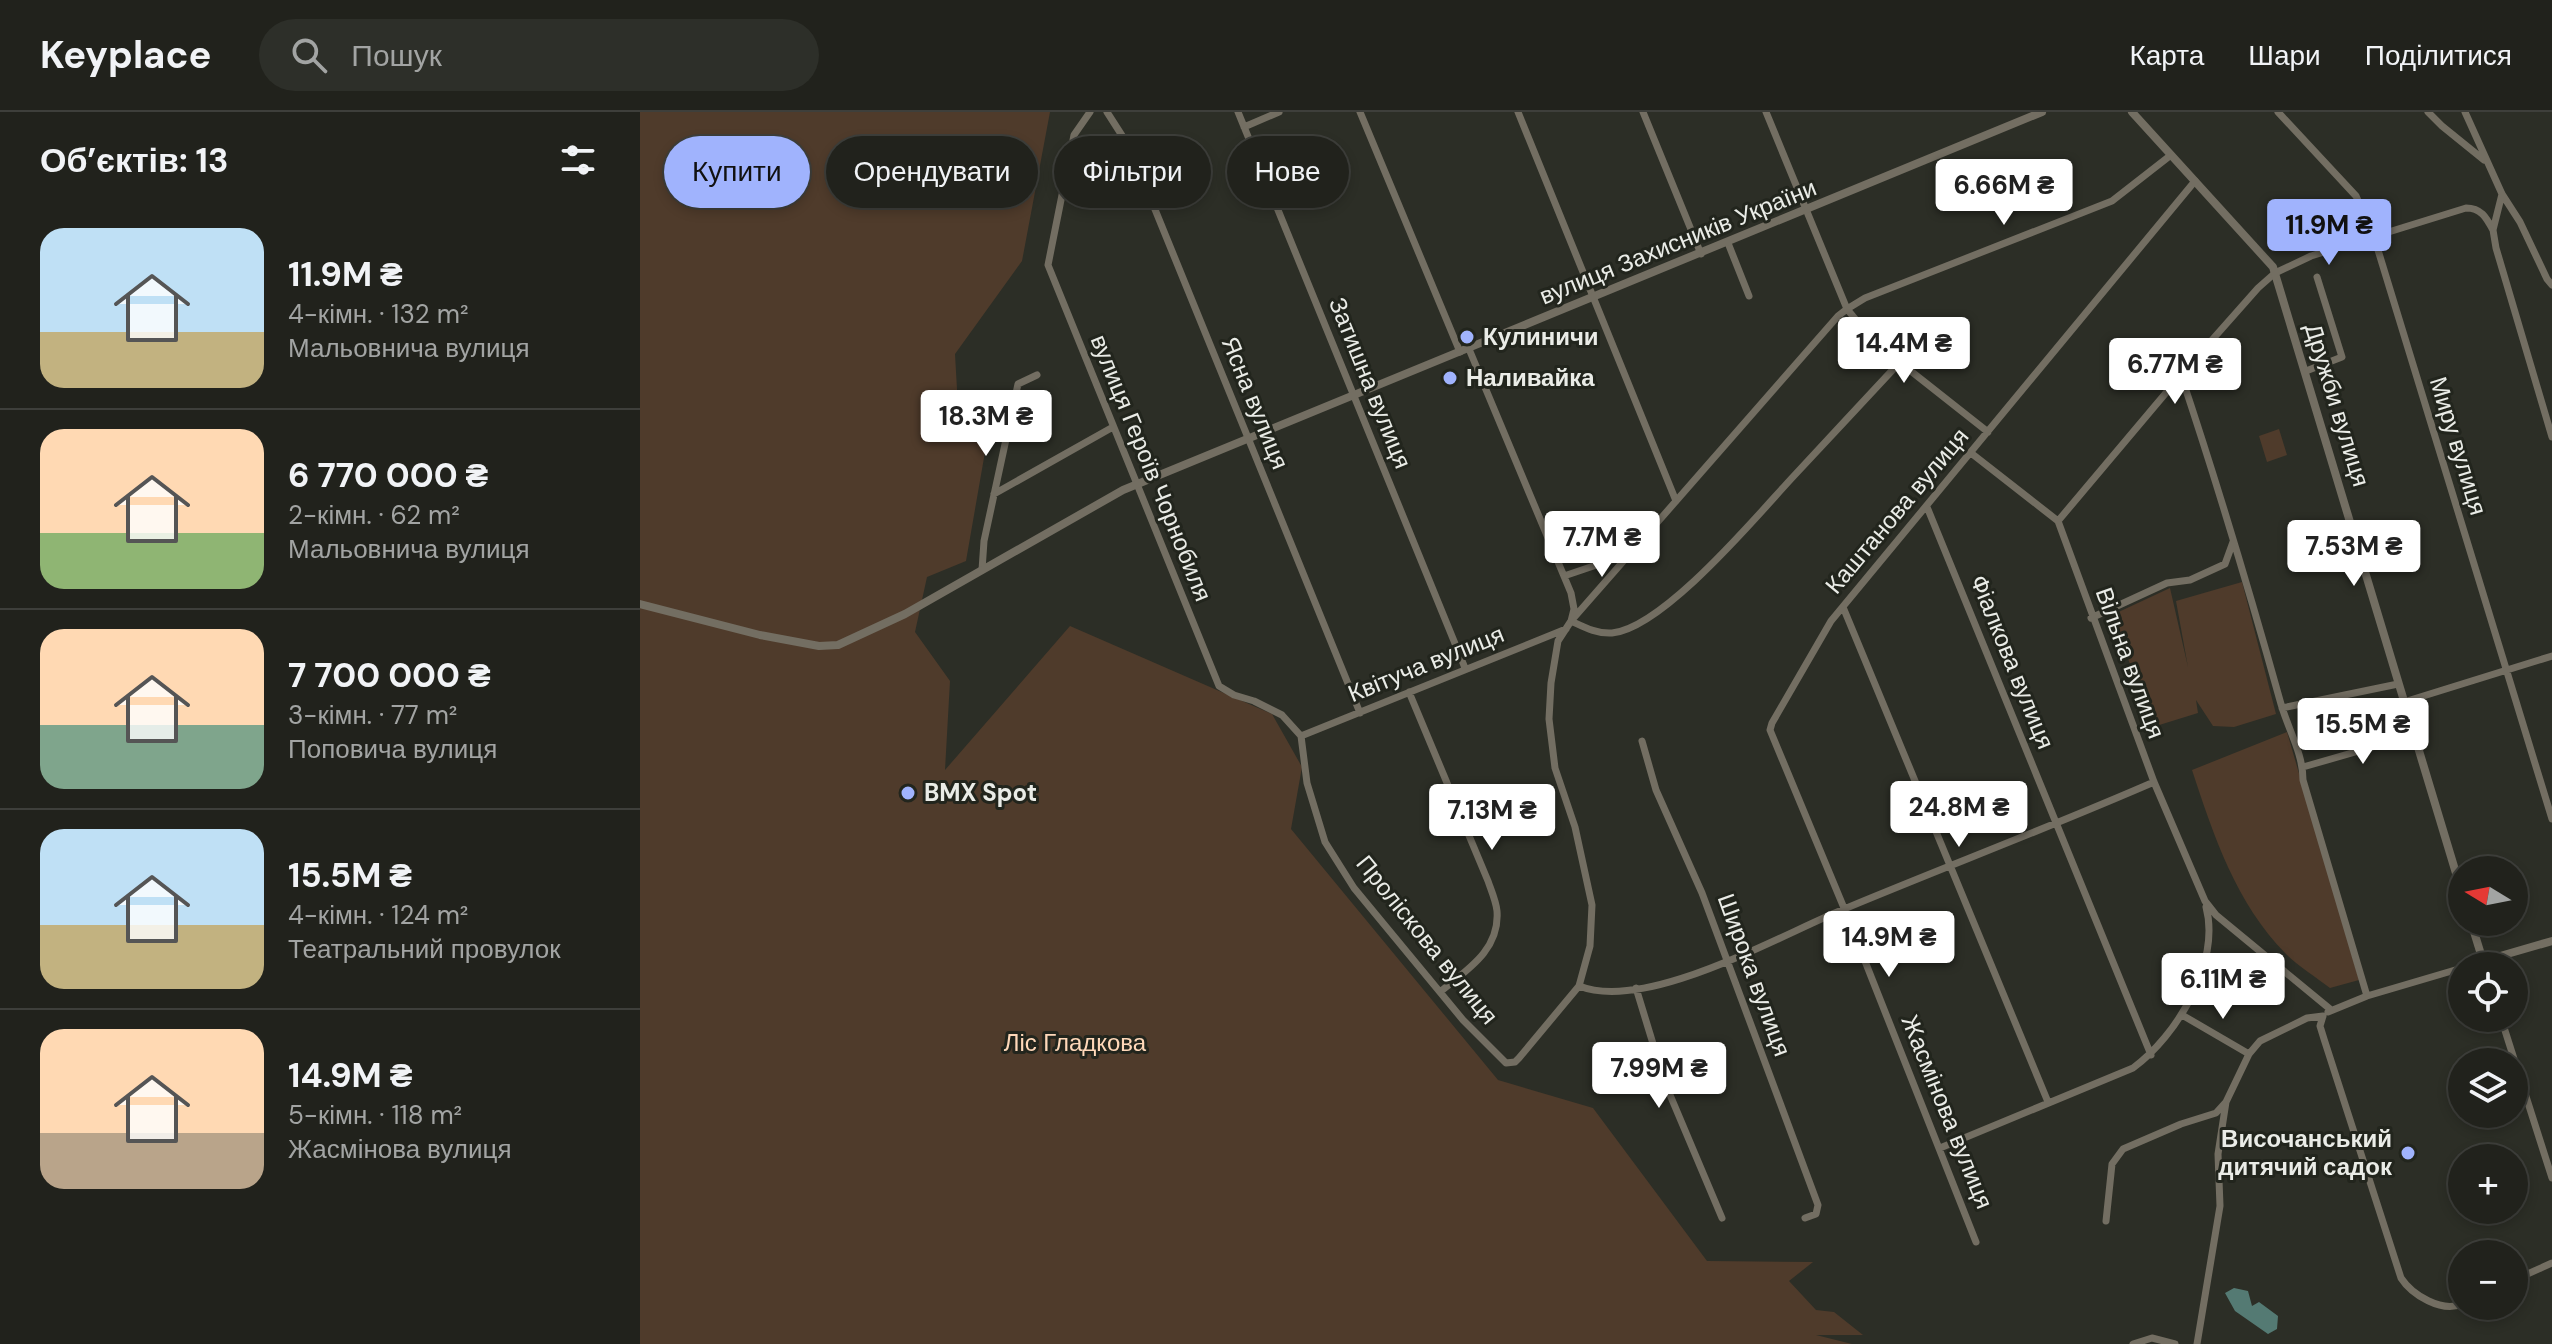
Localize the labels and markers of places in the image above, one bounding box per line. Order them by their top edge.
pin: 6.66M ₴ [1930,159,2078,227]
pin: 11.9M ₴ [2255,199,2403,267]
pin: 14.4M ₴ [1830,317,1978,385]
place label: Кулиничи [1483,321,1599,352]
marker: Кулиничи [1458,328,1476,346]
pin: 6.77M ₴ [2101,338,2249,406]
place label: Наливайка [1466,362,1595,393]
marker: Наливайка [1441,369,1459,387]
pin: 18.3M ₴ [912,390,1060,458]
pin: 7.7M ₴ [1537,511,1667,579]
pin: 7.53M ₴ [2280,520,2428,588]
pin: 15.5M ₴ [2289,698,2437,766]
place label: BMX Spot [924,777,1037,808]
pin: 24.8M ₴ [1885,781,2033,849]
marker: BMX Spot [899,784,917,802]
pin: 7.13M ₴ [1418,784,1566,852]
pin: 14.9M ₴ [1815,911,1963,979]
pin: 6.11M ₴ [2149,953,2297,1021]
pin: 7.99M ₴ [1585,1042,1733,1110]
place label: Височанський дитячий садок [2218,1123,2393,1182]
marker: Височанський дитячий садок [2399,1144,2417,1162]

